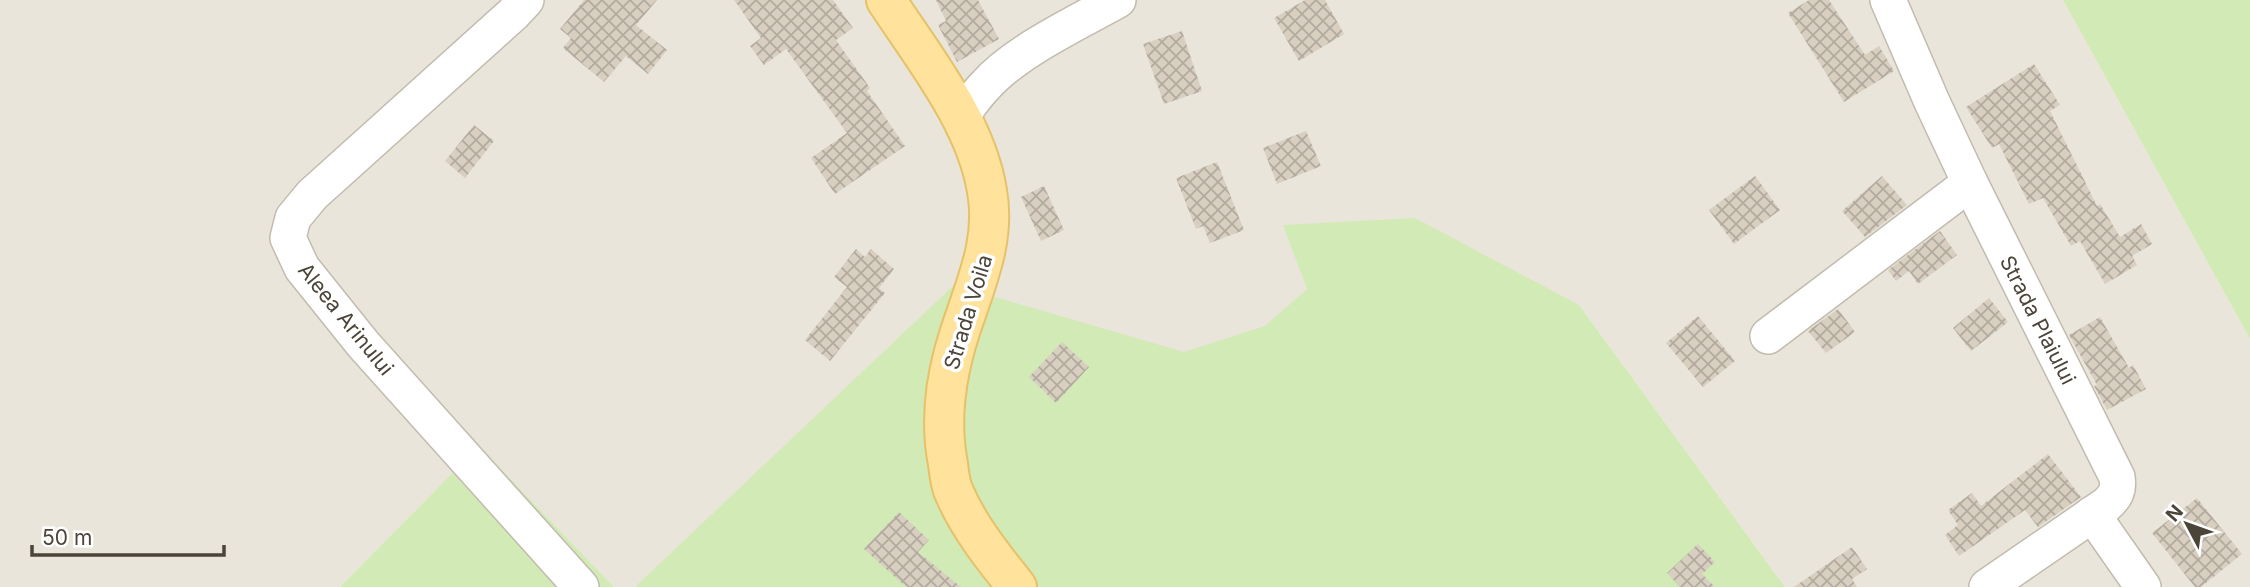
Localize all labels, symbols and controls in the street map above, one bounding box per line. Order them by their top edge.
street label: Strada Voila [939,252,997,372]
street label: Strada Plaiului [1995,252,2081,388]
street label: Aleea Arinului [293,258,399,380]
north arrow [2152,489,2222,559]
text: N [2161,500,2188,526]
scale bar [32,514,224,558]
text: 50 m [42,525,92,550]

